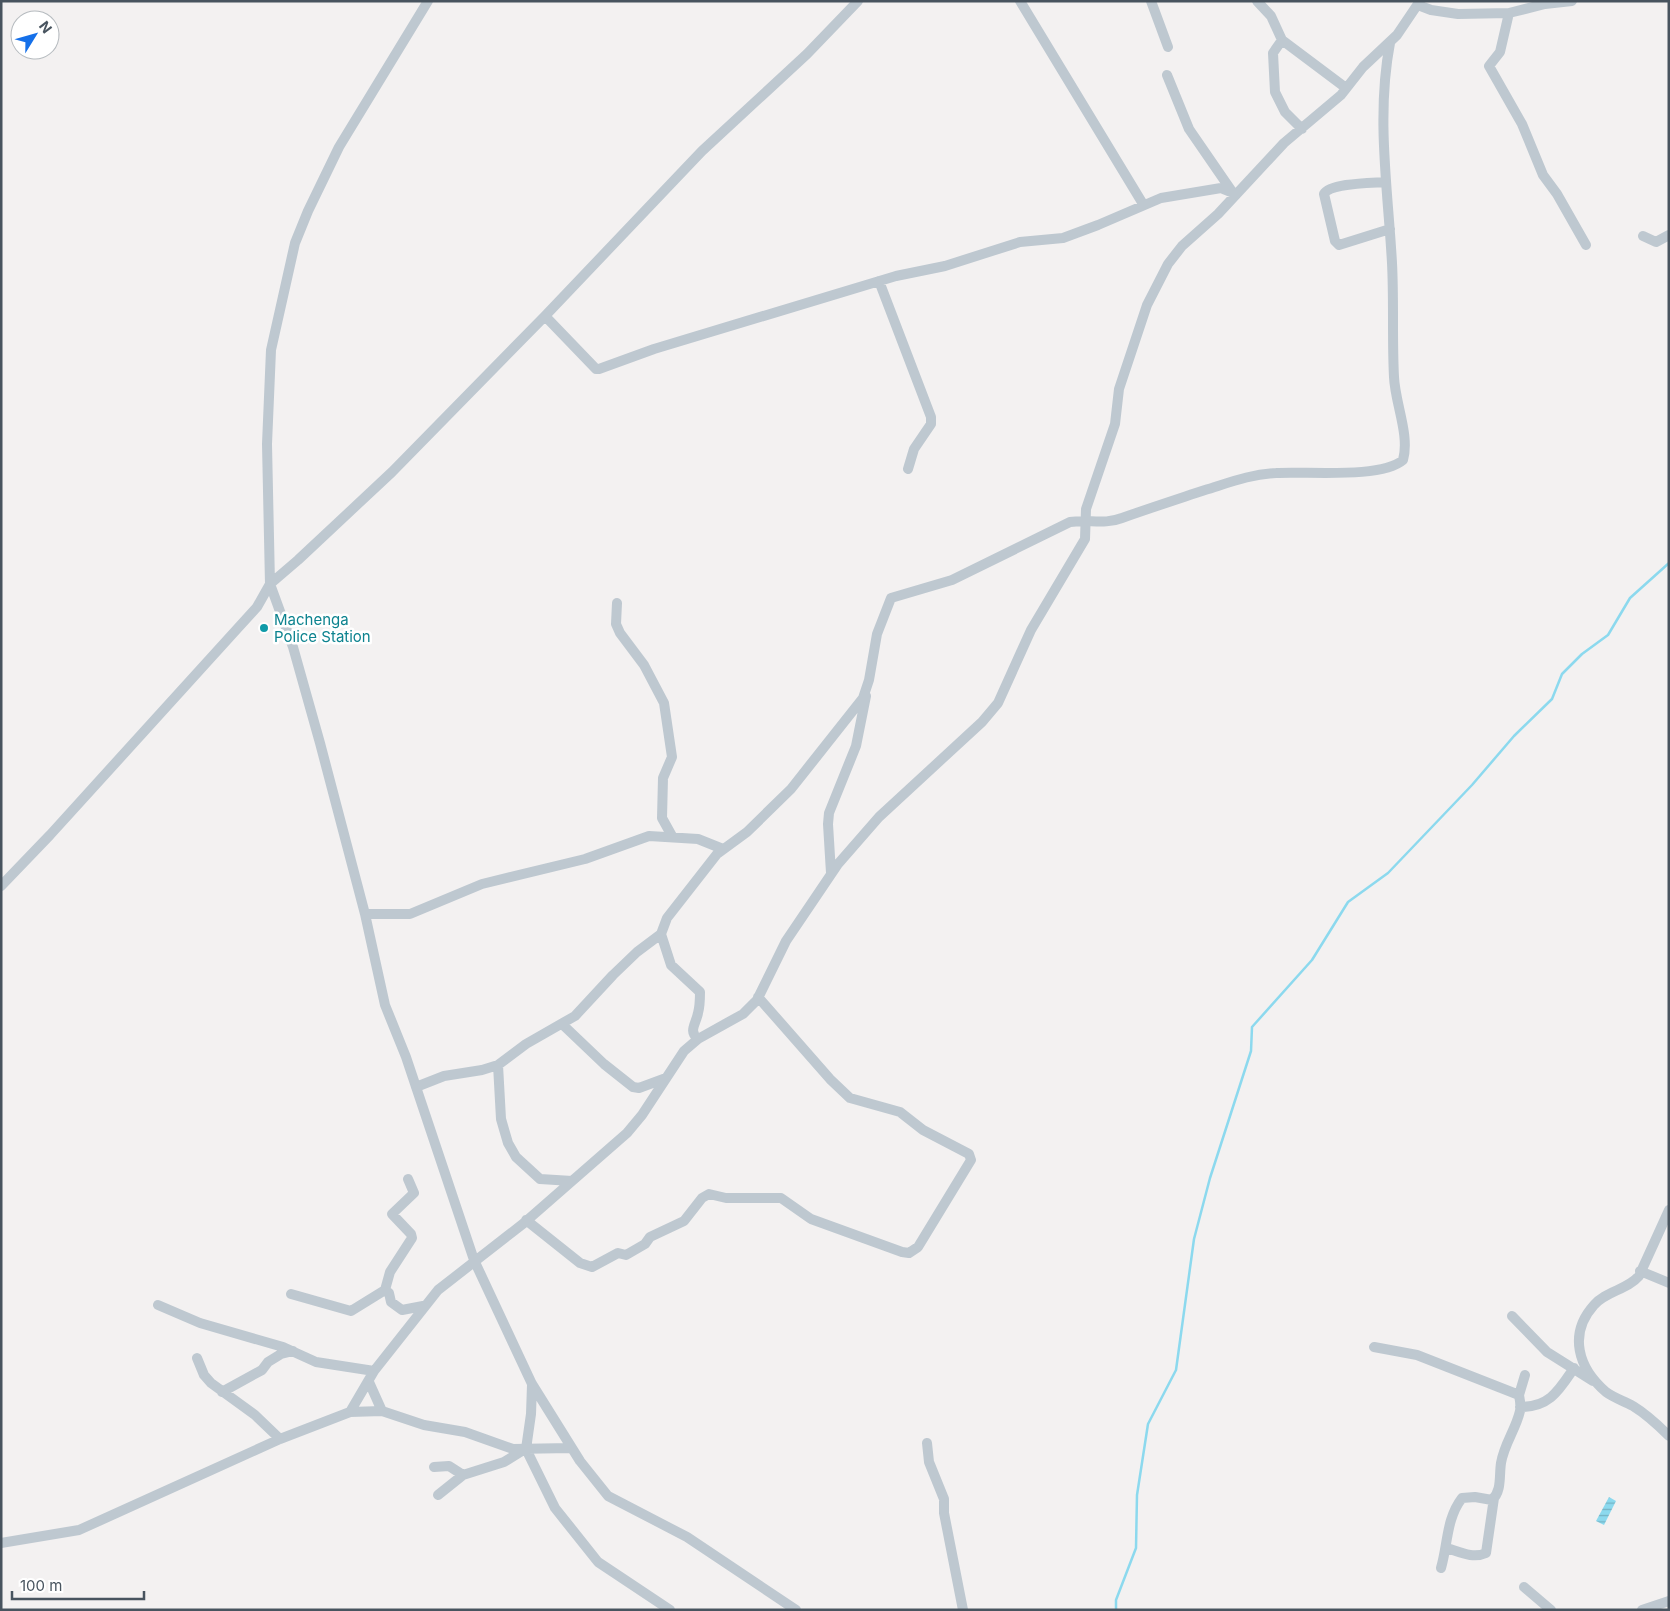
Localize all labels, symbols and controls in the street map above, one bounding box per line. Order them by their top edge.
north arrow [10,10,60,60]
text: N [36,17,56,36]
place label: Machenga Police Station [274,610,371,646]
marker: Machenga Police Station [258,622,270,634]
scale bar [12,1568,145,1600]
text: 100 m [20,1576,62,1595]

